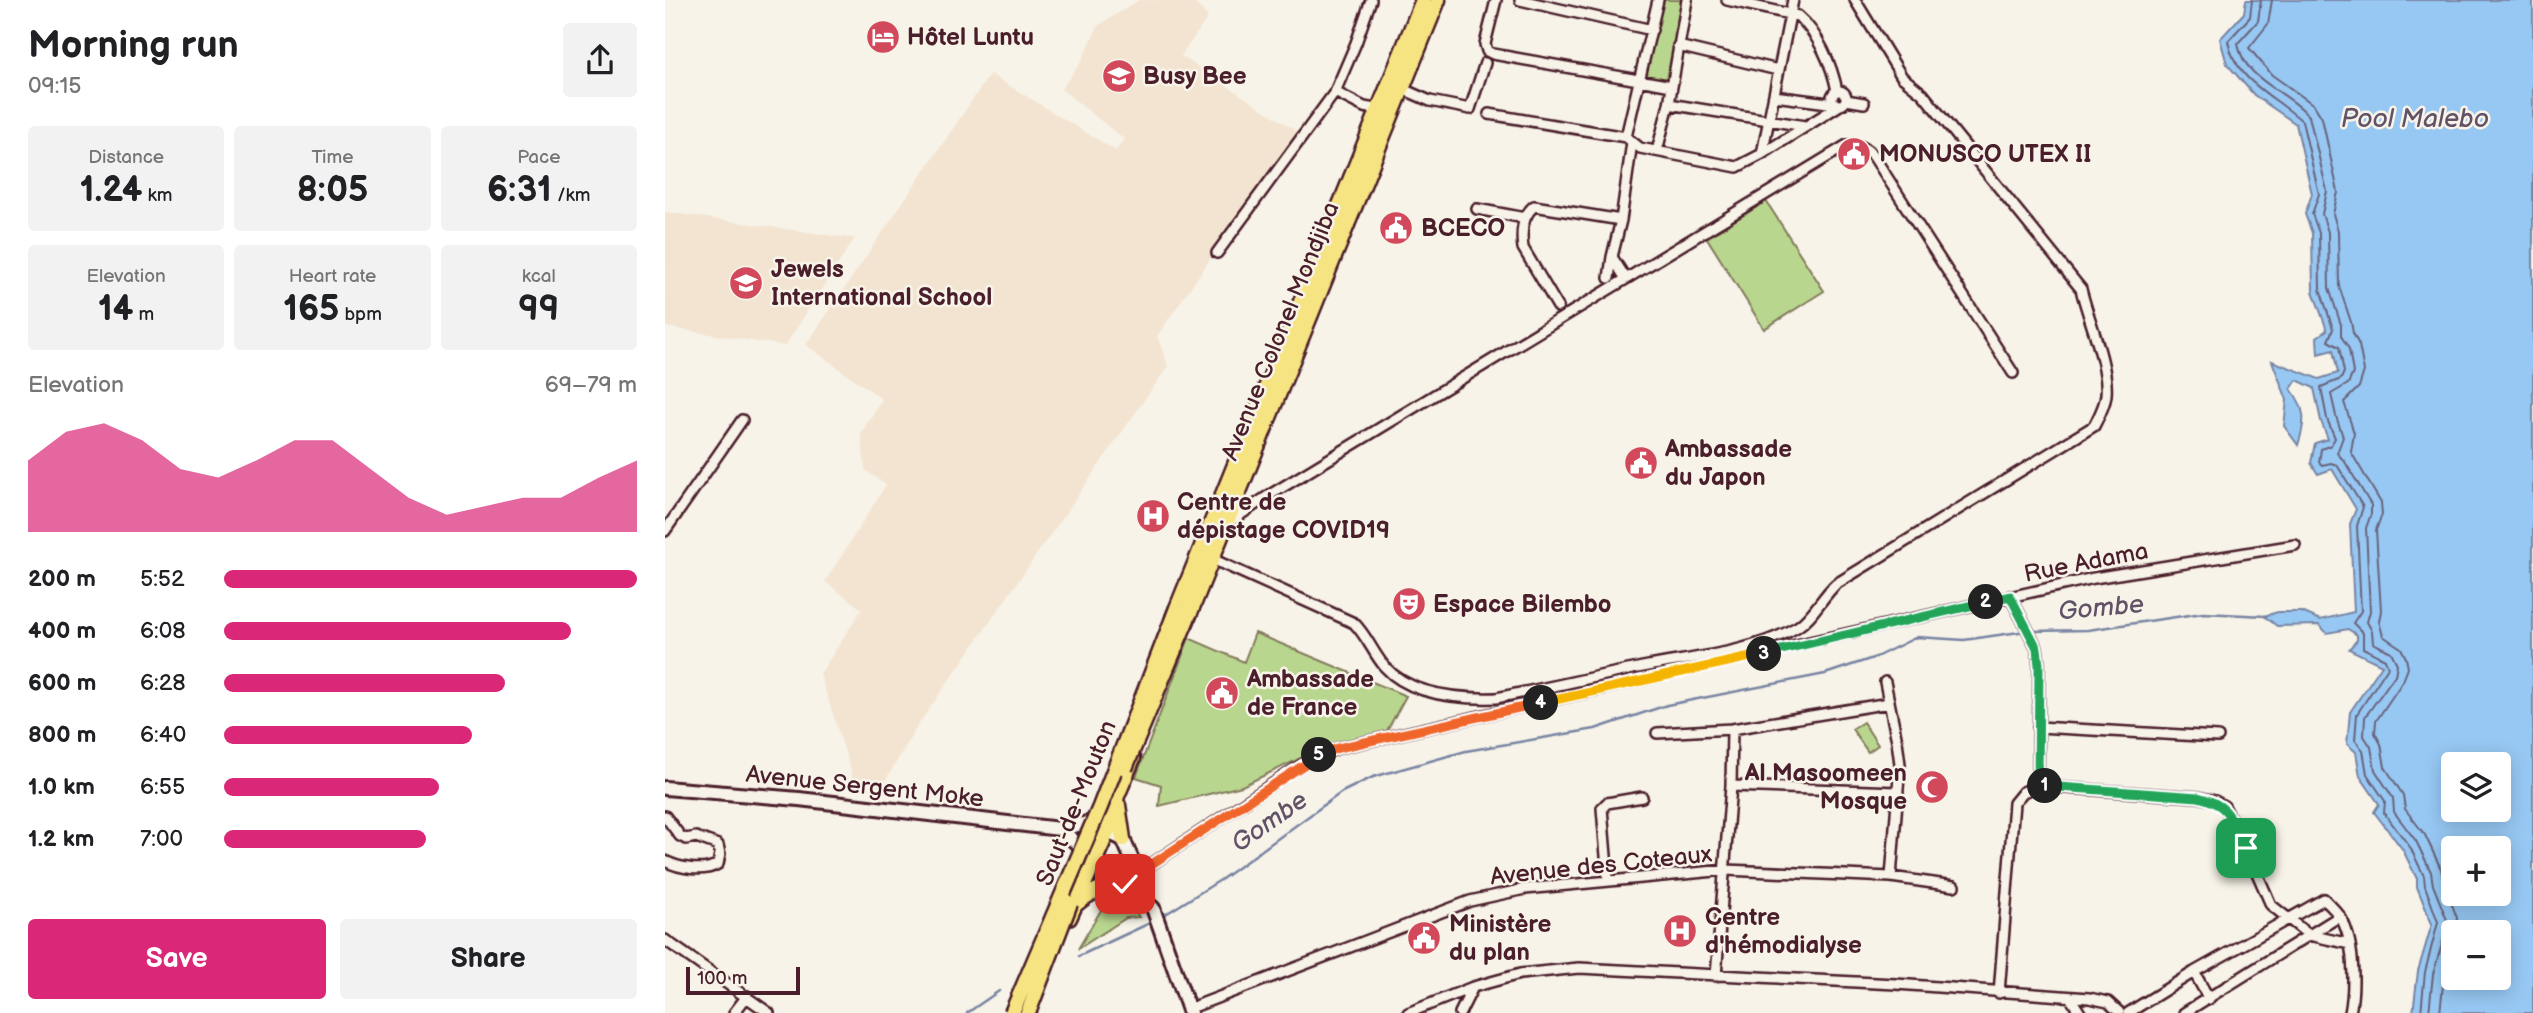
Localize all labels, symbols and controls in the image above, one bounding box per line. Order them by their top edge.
hotel icon: Hôtel Luntu [864,18,902,56]
text: Morning run [28,23,239,68]
button: share [563,23,637,97]
place label: Hôtel Luntu [907,23,1034,52]
school or university icon: Busy Bee [1100,57,1138,95]
place label: Busy Bee [1143,62,1247,91]
text: 09:15 [28,72,82,100]
water label: Pool Malebo [2341,104,2489,135]
public building icon: MONUSCO UTEX II [1835,135,1873,173]
place label: MONUSCO UTEX II [1879,140,2091,169]
text: Distance [88,146,164,169]
text: Time [311,146,354,169]
text: Pace [517,146,560,169]
text: 1.24 [80,169,142,212]
text: 8:05 [297,169,368,212]
text: 6:31 [487,169,552,212]
text: km [142,184,173,207]
text: /km [552,184,591,207]
street label: Avenue Colonel Mondjiba [1215,198,1346,465]
public building icon: BCECO [1377,209,1415,247]
place label: BCECO [1421,214,1505,243]
place label: Jewels International School [771,255,992,312]
school or university icon: Jewels International School [727,264,765,302]
text: Elevation [87,265,166,288]
text: Heart rate [289,265,376,288]
text: kcal [522,265,556,288]
text: 14 [98,288,133,331]
text: 165 [283,288,339,331]
text: 99 [518,288,559,331]
text: m [133,303,154,326]
text: bpm [339,303,382,326]
text: Elevation [28,371,124,399]
text: 69–79 m [545,371,637,399]
place label: Ambassade du Japon [1664,435,1792,492]
public building icon: Ambassade du Japon [1622,444,1660,482]
place label: Centre de dépistage COVID19 [1177,488,1390,545]
hospital icon: Centre de dépistage COVID19 [1134,497,1172,535]
street label: Rue Adama [2021,536,2151,589]
text: 200 m [28,565,96,593]
text: 5:52 [140,565,185,593]
pin: 2 [1969,584,2003,620]
theatre icon: Espace Bilembo [1390,585,1428,623]
water label: Gombe [2057,589,2145,628]
place label: Espace Bilembo [1433,590,1611,619]
text: 2 [1980,590,1991,613]
text: 400 m [28,617,96,645]
text: 6:08 [140,617,186,645]
pin: 3 [1747,636,1781,672]
text: 3 [1758,642,1769,665]
place label: Ambassade de France [1246,665,1374,722]
text: 600 m [28,669,96,697]
text: 6:28 [140,669,186,697]
public building icon: Ambassade de France [1203,674,1241,712]
pin: 4 [1523,686,1559,720]
text: 4 [1535,691,1546,714]
street label: Saut-de-Mouton [1030,716,1123,890]
text: 800 m [28,721,96,749]
text: 6:40 [140,721,186,749]
pin: 5 [1301,738,1337,772]
text: 5 [1313,743,1324,766]
map controls [2441,752,2511,990]
button: layers [2441,752,2511,822]
place label: Al Masoomeen Mosque [1744,759,1907,816]
street label: Avenue Sergent Moke [745,760,985,813]
mosque icon: Al Masoomeen Mosque [1913,768,1951,806]
pin: 1 [2027,768,2063,804]
text: 1.0 km [28,773,95,801]
text: 6:55 [140,773,185,801]
text: 1 [2041,774,2049,797]
water label: Gombe [1226,785,1314,860]
pin [2216,818,2276,878]
text: 1.2 km [28,825,94,853]
text: 7:00 [140,825,183,853]
icon: arrive [2227,829,2265,867]
button: + [2441,836,2511,906]
street label: Avenue des Coteaux [1489,839,1713,892]
pin [1095,854,1155,914]
icon: check [1106,865,1144,903]
place label: Centre d'hémodialyse [1705,903,1862,960]
place label: Ministère du plan [1449,910,1551,967]
hospital icon: Centre d'hémodialyse [1661,912,1699,950]
button: Save [28,919,326,999]
button: Share [340,919,637,999]
public building icon: Ministère du plan [1405,919,1443,957]
button: − [2441,920,2511,990]
scale bar [686,964,800,996]
text: 100 m [697,967,748,990]

